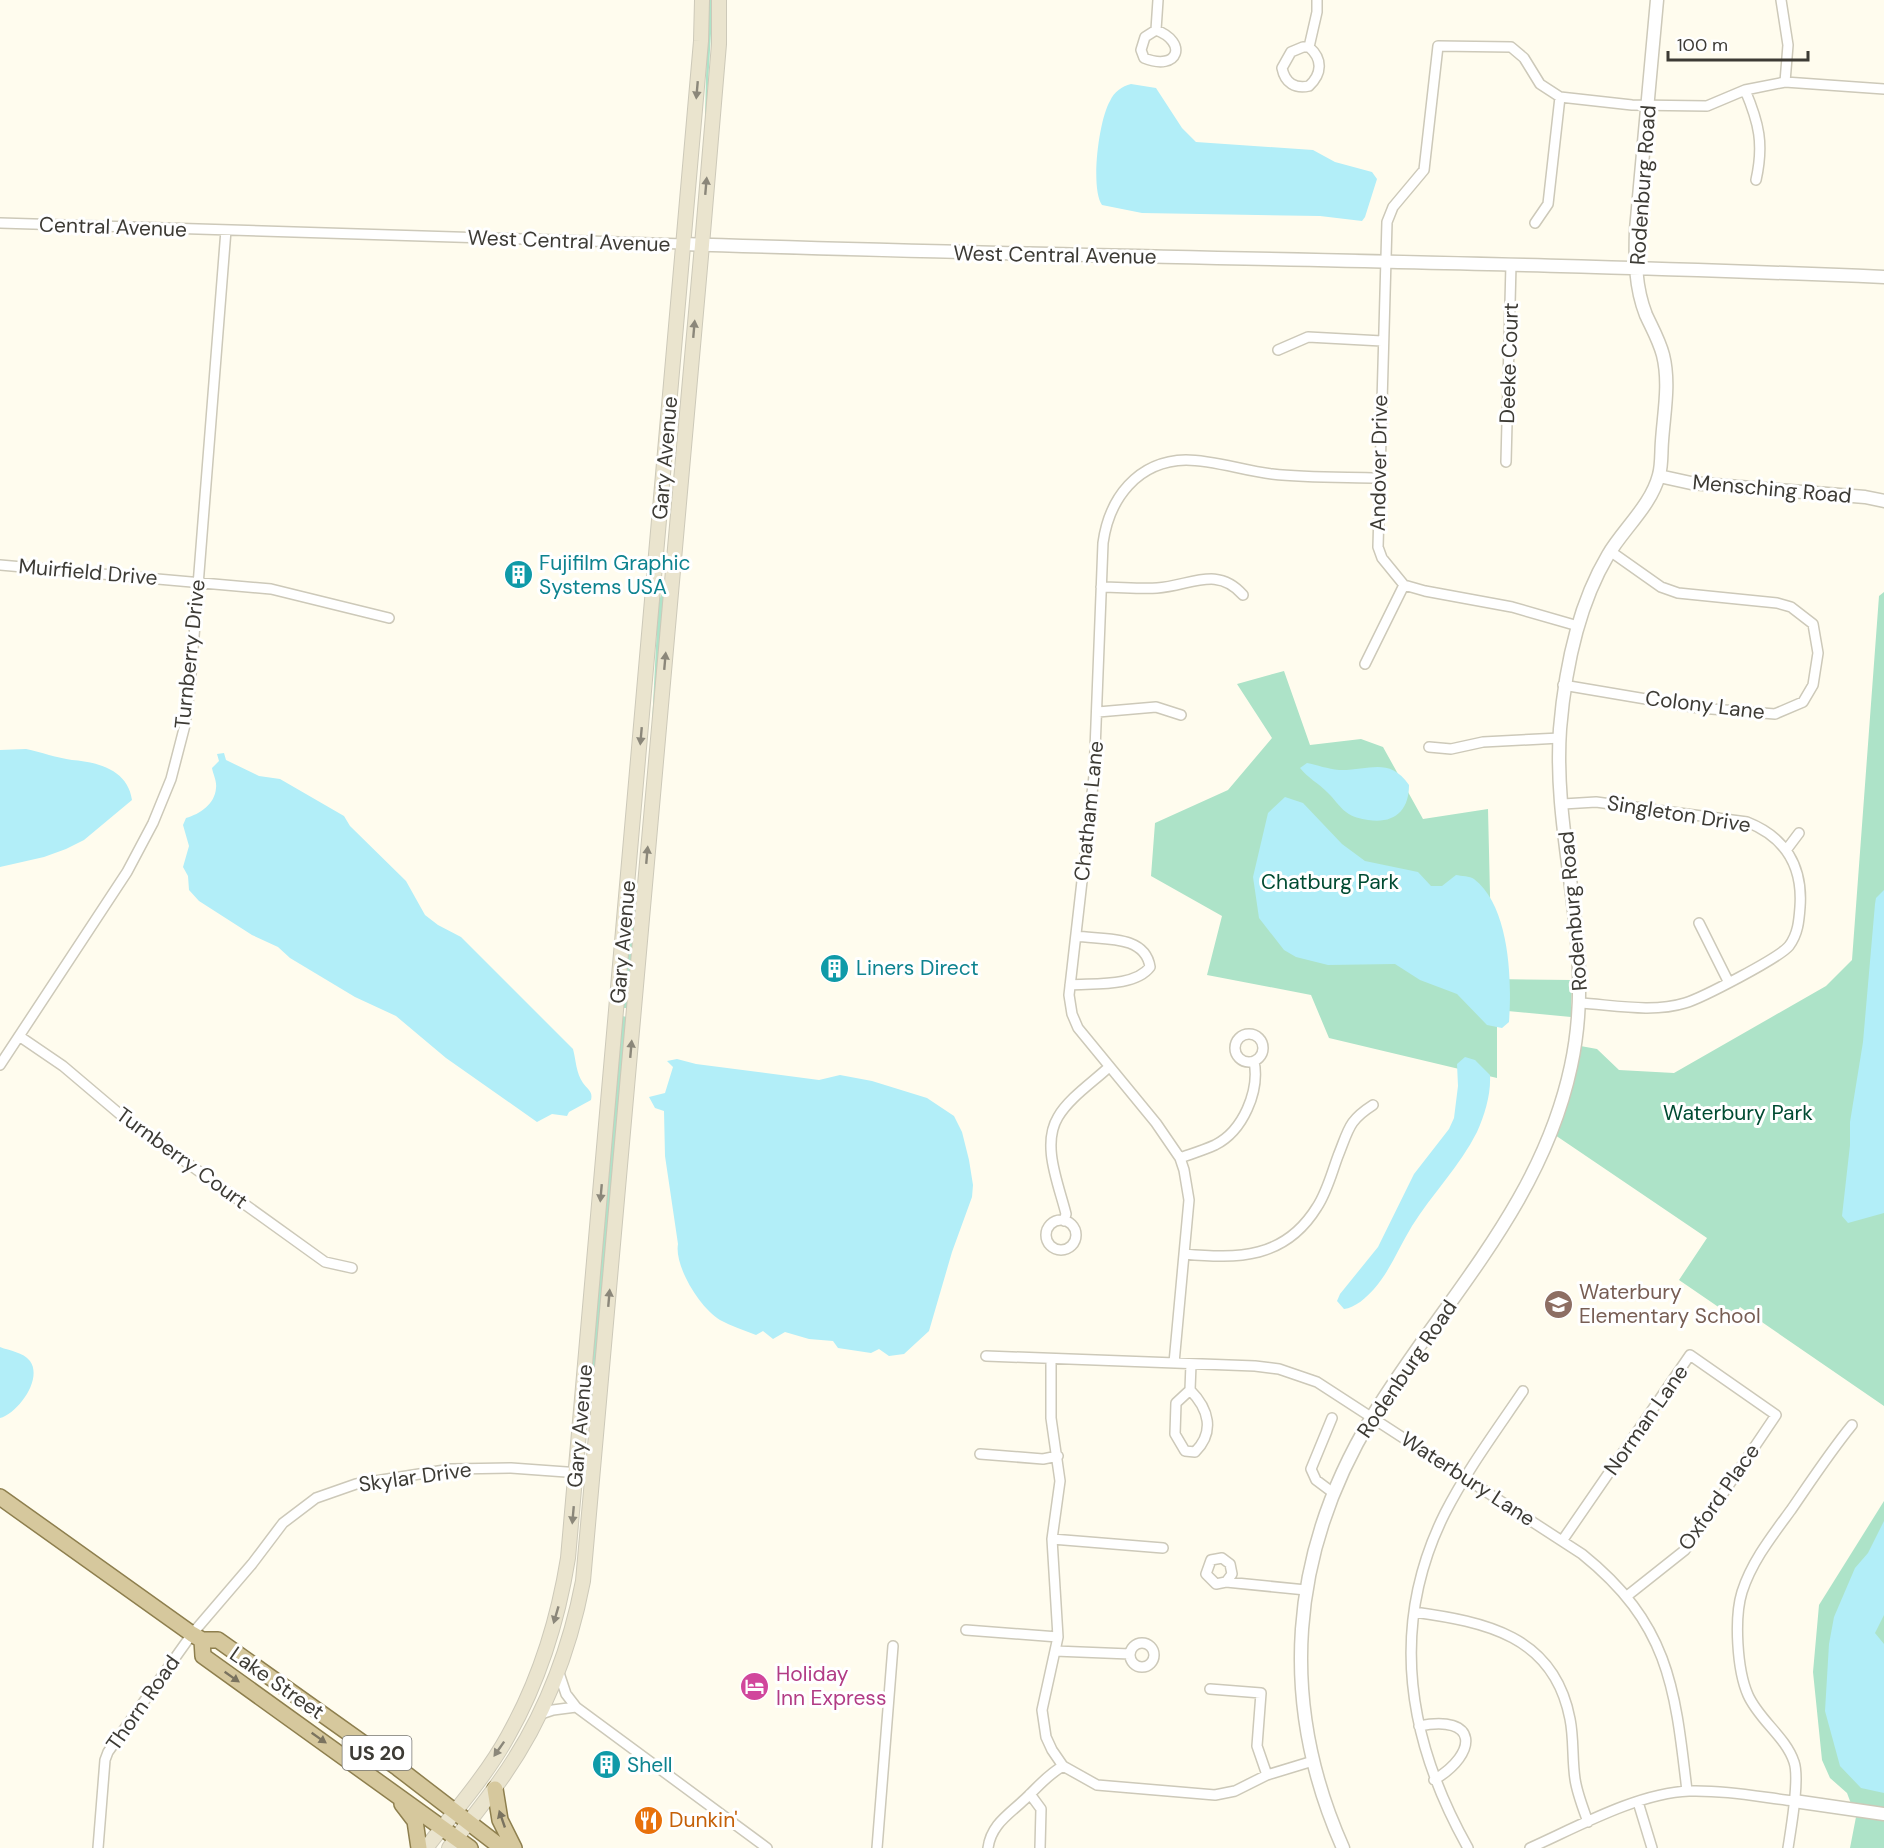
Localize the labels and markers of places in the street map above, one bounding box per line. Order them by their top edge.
place label: Fujifilm Graphic Systems USA [539,549,691,601]
building icon: Fujifilm Graphic Systems USA [502,559,534,591]
building icon: Liners Direct [819,952,851,984]
place label: Liners Direct [856,954,979,982]
place label: Waterbury Elementary School [1579,1278,1761,1330]
school or university icon: Waterbury Elementary School [1542,1288,1574,1320]
place label: Holiday Inn Express [776,1660,886,1712]
hotel icon: Holiday Inn Express [739,1670,771,1702]
building icon: Shell [590,1749,622,1781]
place label: Shell [627,1751,673,1779]
restaurant icon: Dunkin' [632,1804,664,1836]
place label: Dunkin' [669,1806,738,1834]

